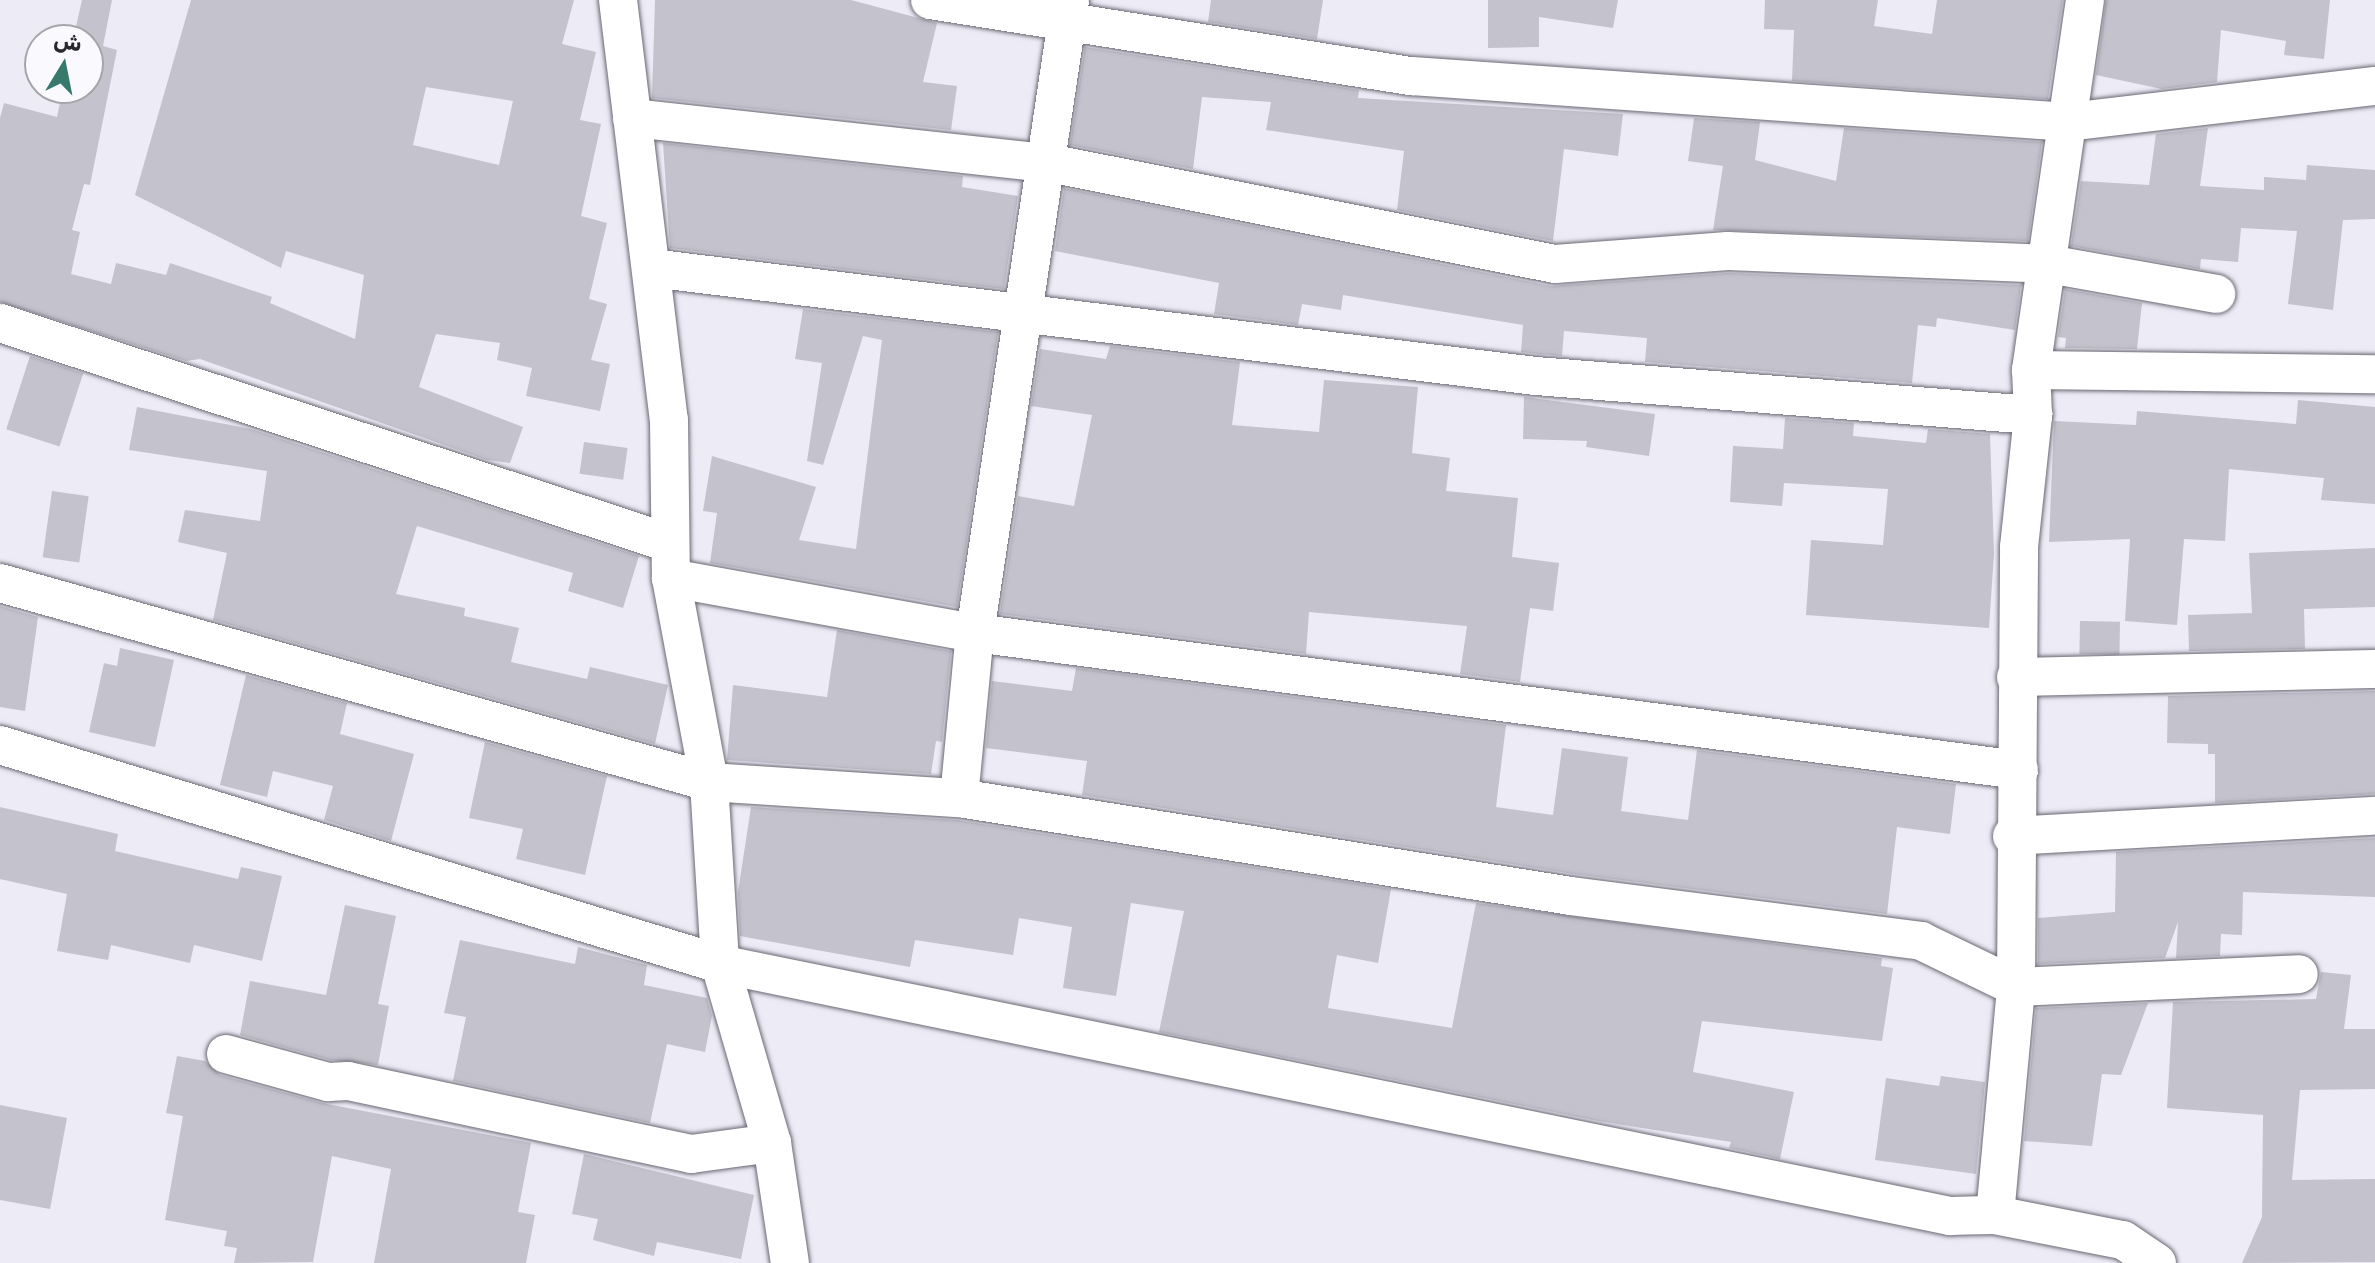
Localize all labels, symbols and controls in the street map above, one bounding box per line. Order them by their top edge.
north arrow [24,24,104,104]
text: ش [52,26,84,58]

